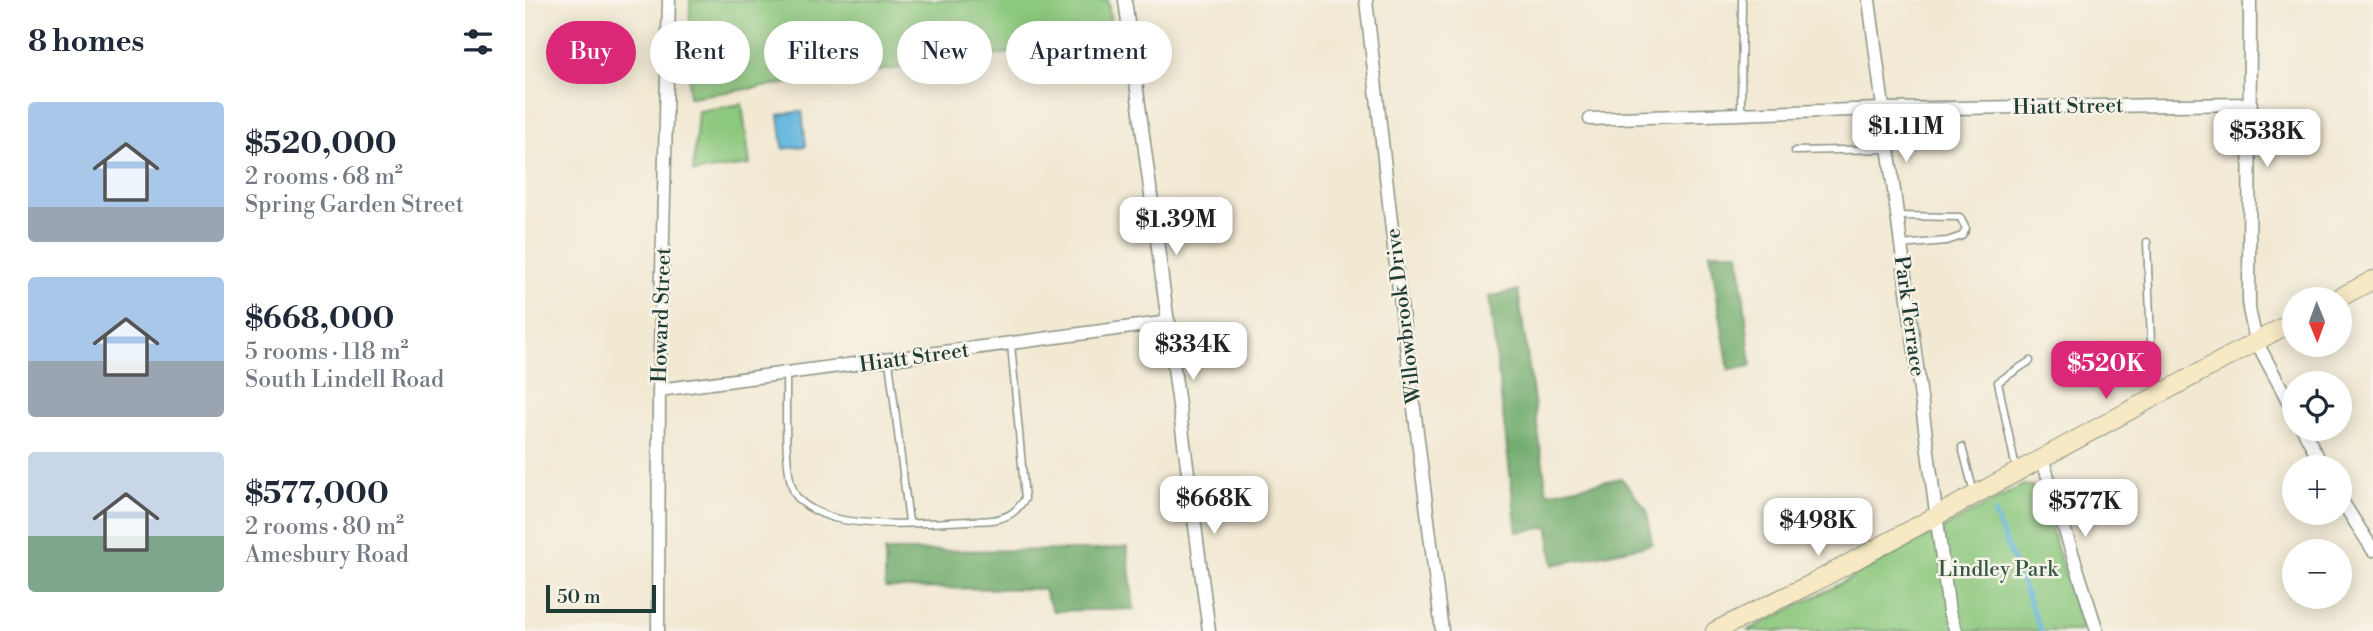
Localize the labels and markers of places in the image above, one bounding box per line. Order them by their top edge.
pin: $1.11M [1849,104,1963,164]
pin: $538K [2218,110,2316,169]
pin: $1.39M [1119,198,1233,257]
pin: $334K [1144,322,1242,382]
pin: $520K [2057,342,2155,401]
pin: $668K [1165,476,1263,536]
pin: $577K [2036,480,2134,539]
pin: $498K [1769,498,1867,558]

